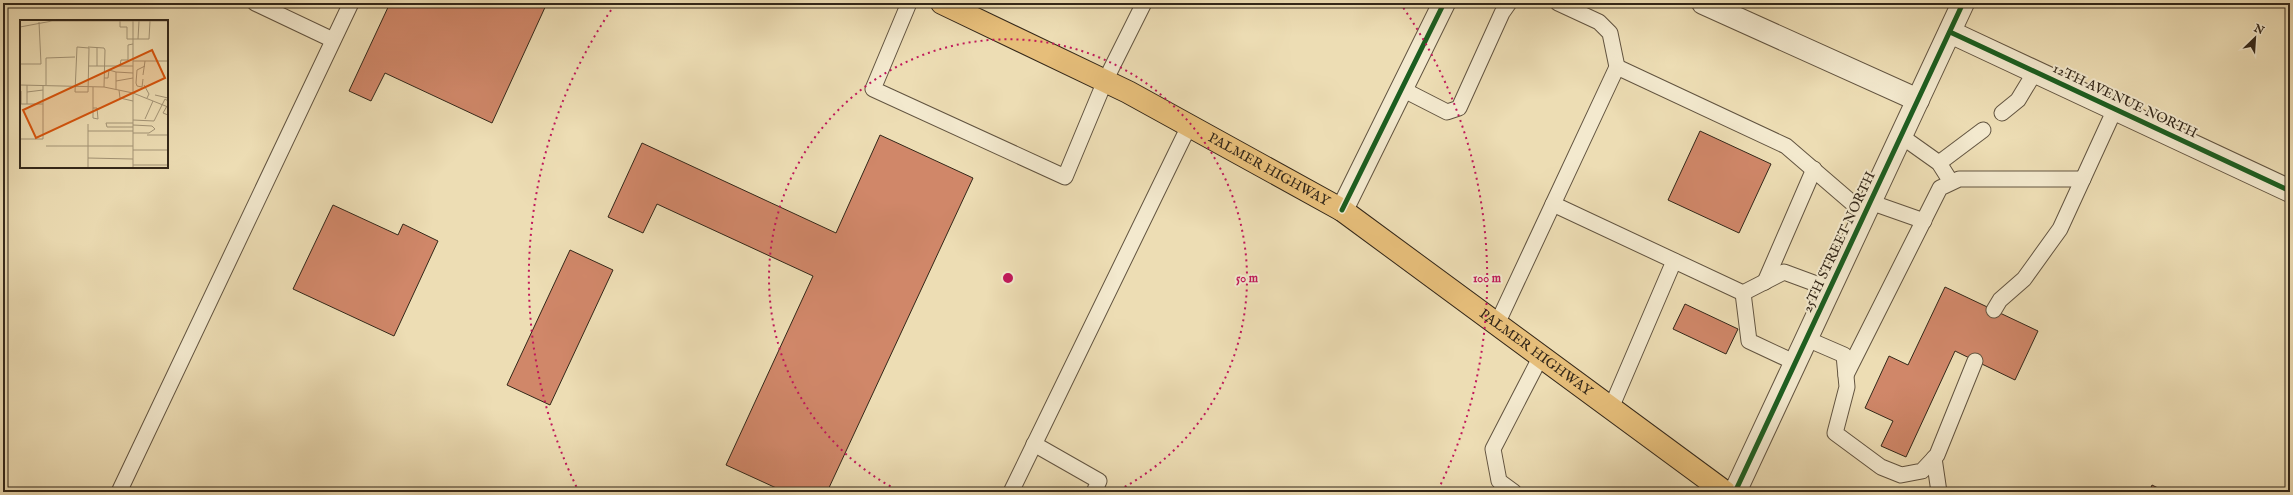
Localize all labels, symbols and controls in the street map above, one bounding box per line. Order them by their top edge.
north arrow [2235,18,2275,58]
inset map [20,20,168,168]
text: N [2251,21,2267,38]
street label: 12TH AVENUE NORTH [2050,60,2200,142]
street label: PALMER HIGHWAY [1205,129,1334,211]
street label: 25TH STREET NORTH [1798,169,1880,315]
centre of rings [1001,271,1015,285]
text: 50 m [1236,271,1259,286]
text: 100 m [1473,271,1502,286]
street label: PALMER HIGHWAY [1475,305,1597,401]

